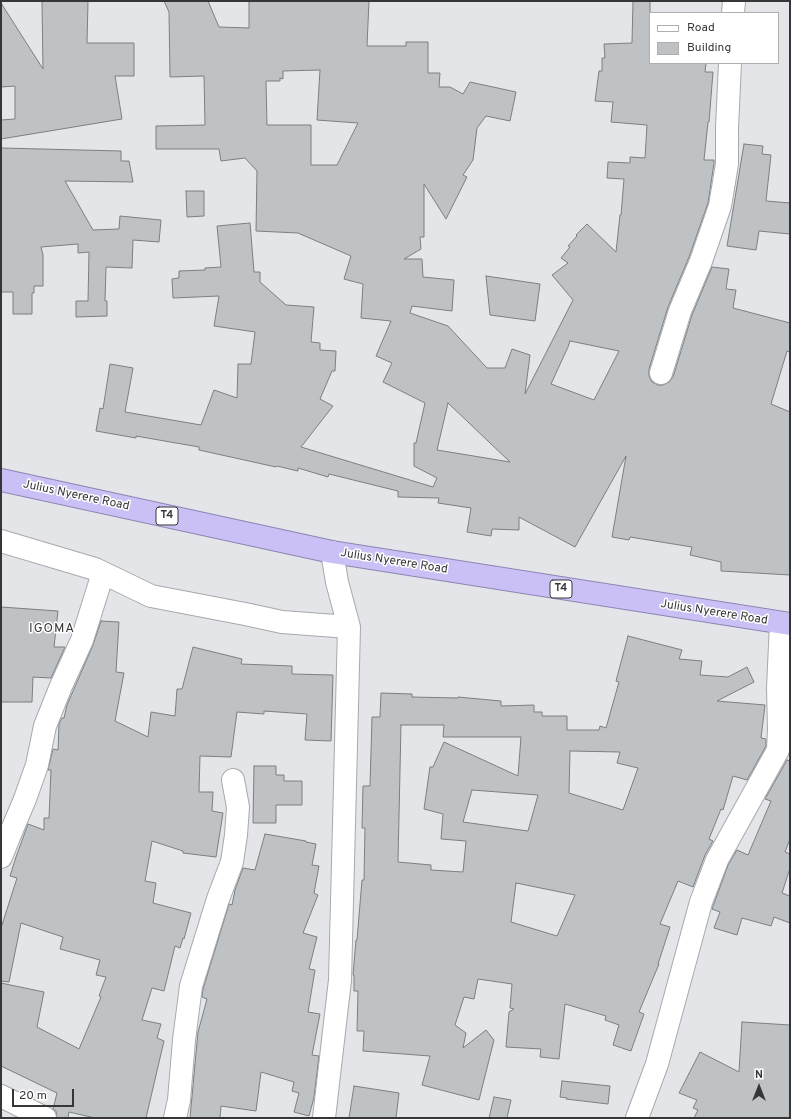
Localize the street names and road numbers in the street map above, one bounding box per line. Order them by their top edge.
street label: Julius Nyerere Road [21,478,131,514]
road number: T4 [156,507,178,525]
street label: Julius Nyerere Road [339,546,449,578]
road number: T4 [550,580,572,598]
street label: Julius Nyerere Road [659,597,769,629]

